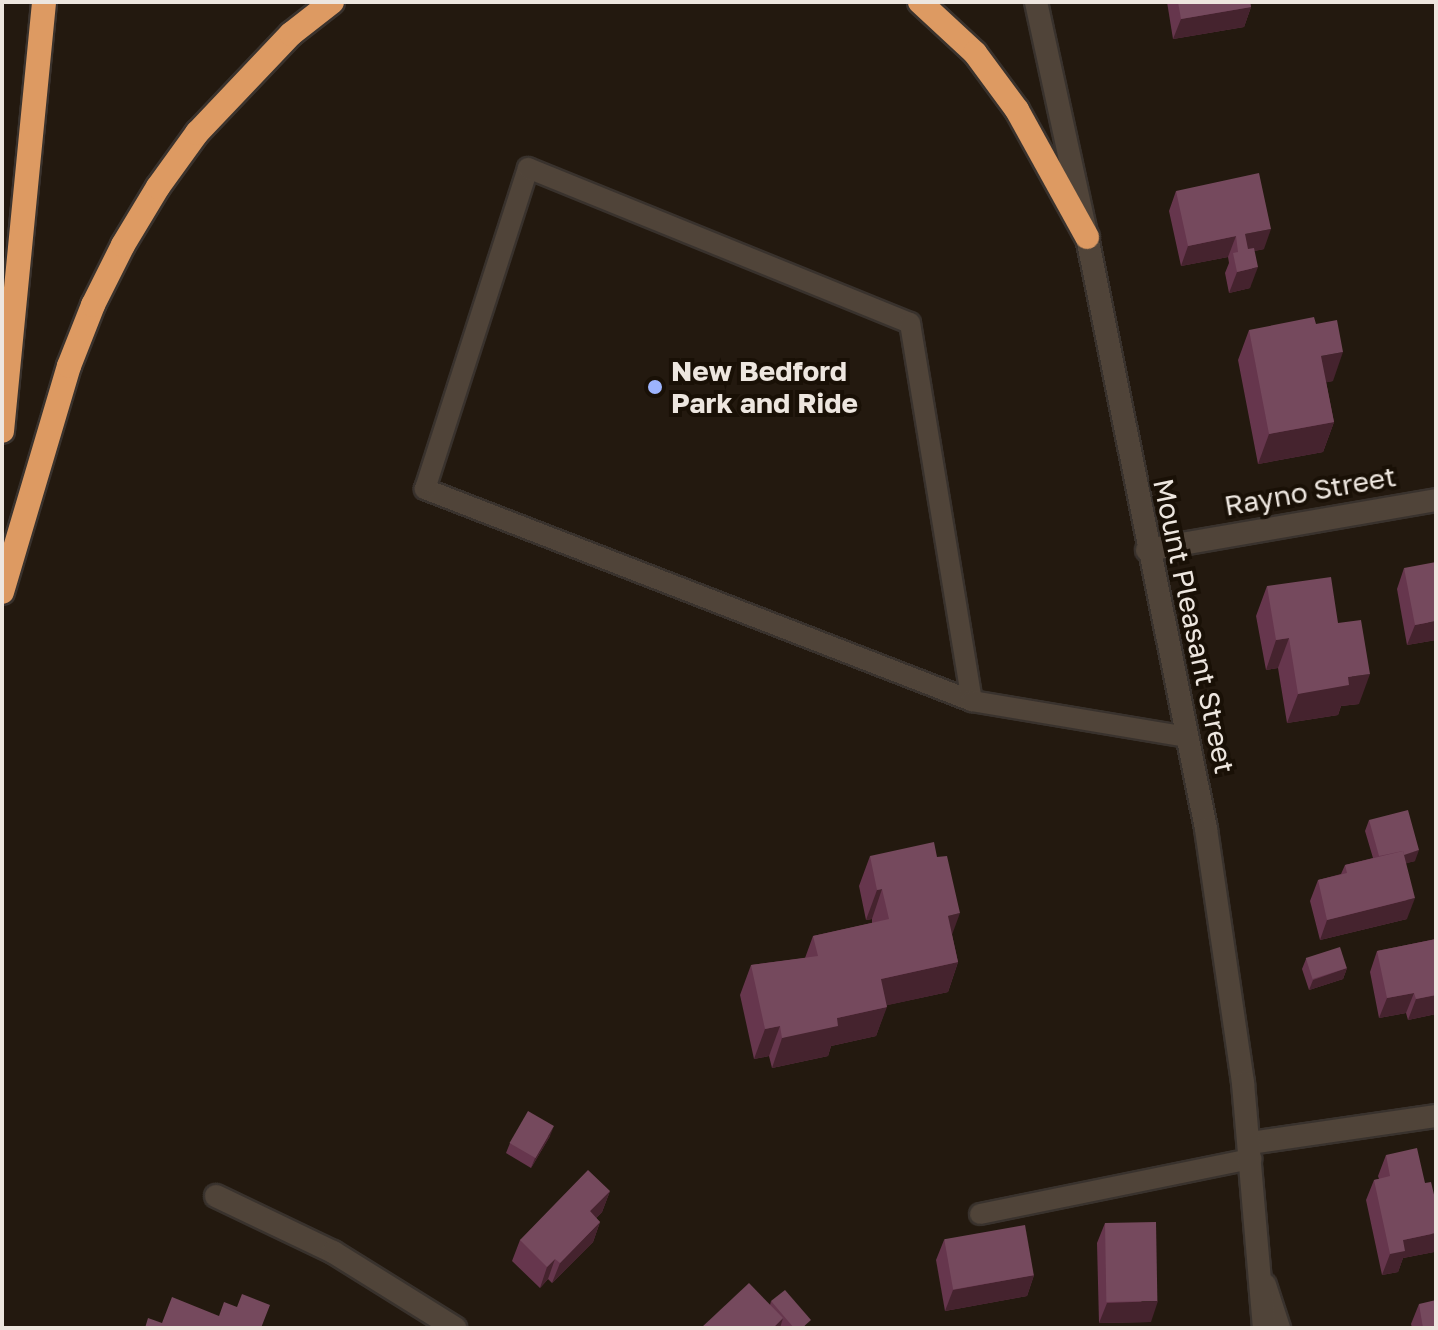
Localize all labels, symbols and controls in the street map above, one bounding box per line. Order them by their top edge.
place label: New Bedford Park and Ride [671,354,858,420]
marker: New Bedford Park and Ride [646,378,664,396]
street label: Rayno Street [1222,459,1398,523]
street label: Mount Pleasant Street [1146,475,1242,777]

